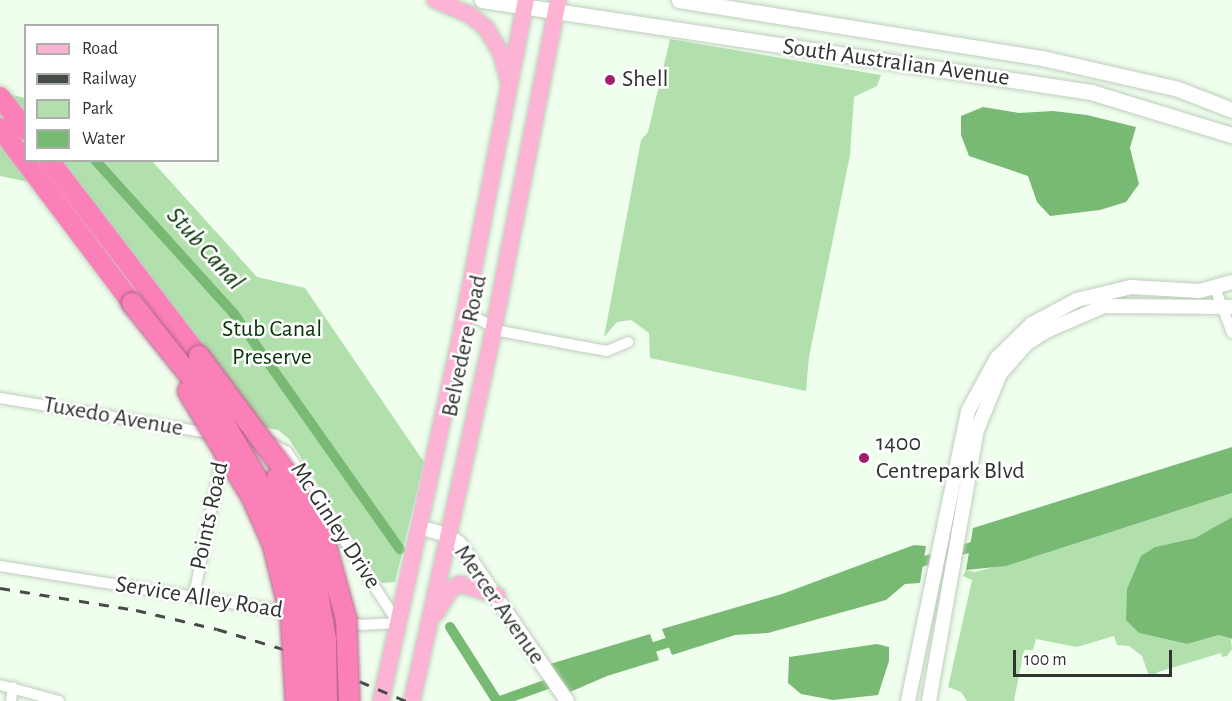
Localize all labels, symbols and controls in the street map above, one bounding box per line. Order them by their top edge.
legend [24,24,219,162]
street label: South Australian Avenue [781,33,1011,93]
text: Road [82,40,118,58]
place label: Shell [622,66,668,94]
text: Railway [82,70,136,88]
marker: Shell [603,73,617,87]
text: Park [82,100,113,118]
text: Water [82,130,125,148]
water label: Stub Canal [159,201,251,297]
street label: Belvedere Road [436,272,494,420]
park label: Stub Canal Preserve [222,316,322,372]
street label: Tuxedo Avenue [41,391,185,443]
place label: 1400 Centrepark Blvd [876,430,1025,486]
marker: 1400 Centrepark Blvd [857,451,871,465]
street label: Mc Ginley Drive [283,457,387,595]
street label: Points Road [185,459,235,573]
street label: Mercer Avenue [447,540,551,670]
street label: Service Alley Road [113,571,285,625]
scale bar [1016,638,1175,676]
text: 100 m [1024,651,1067,669]

